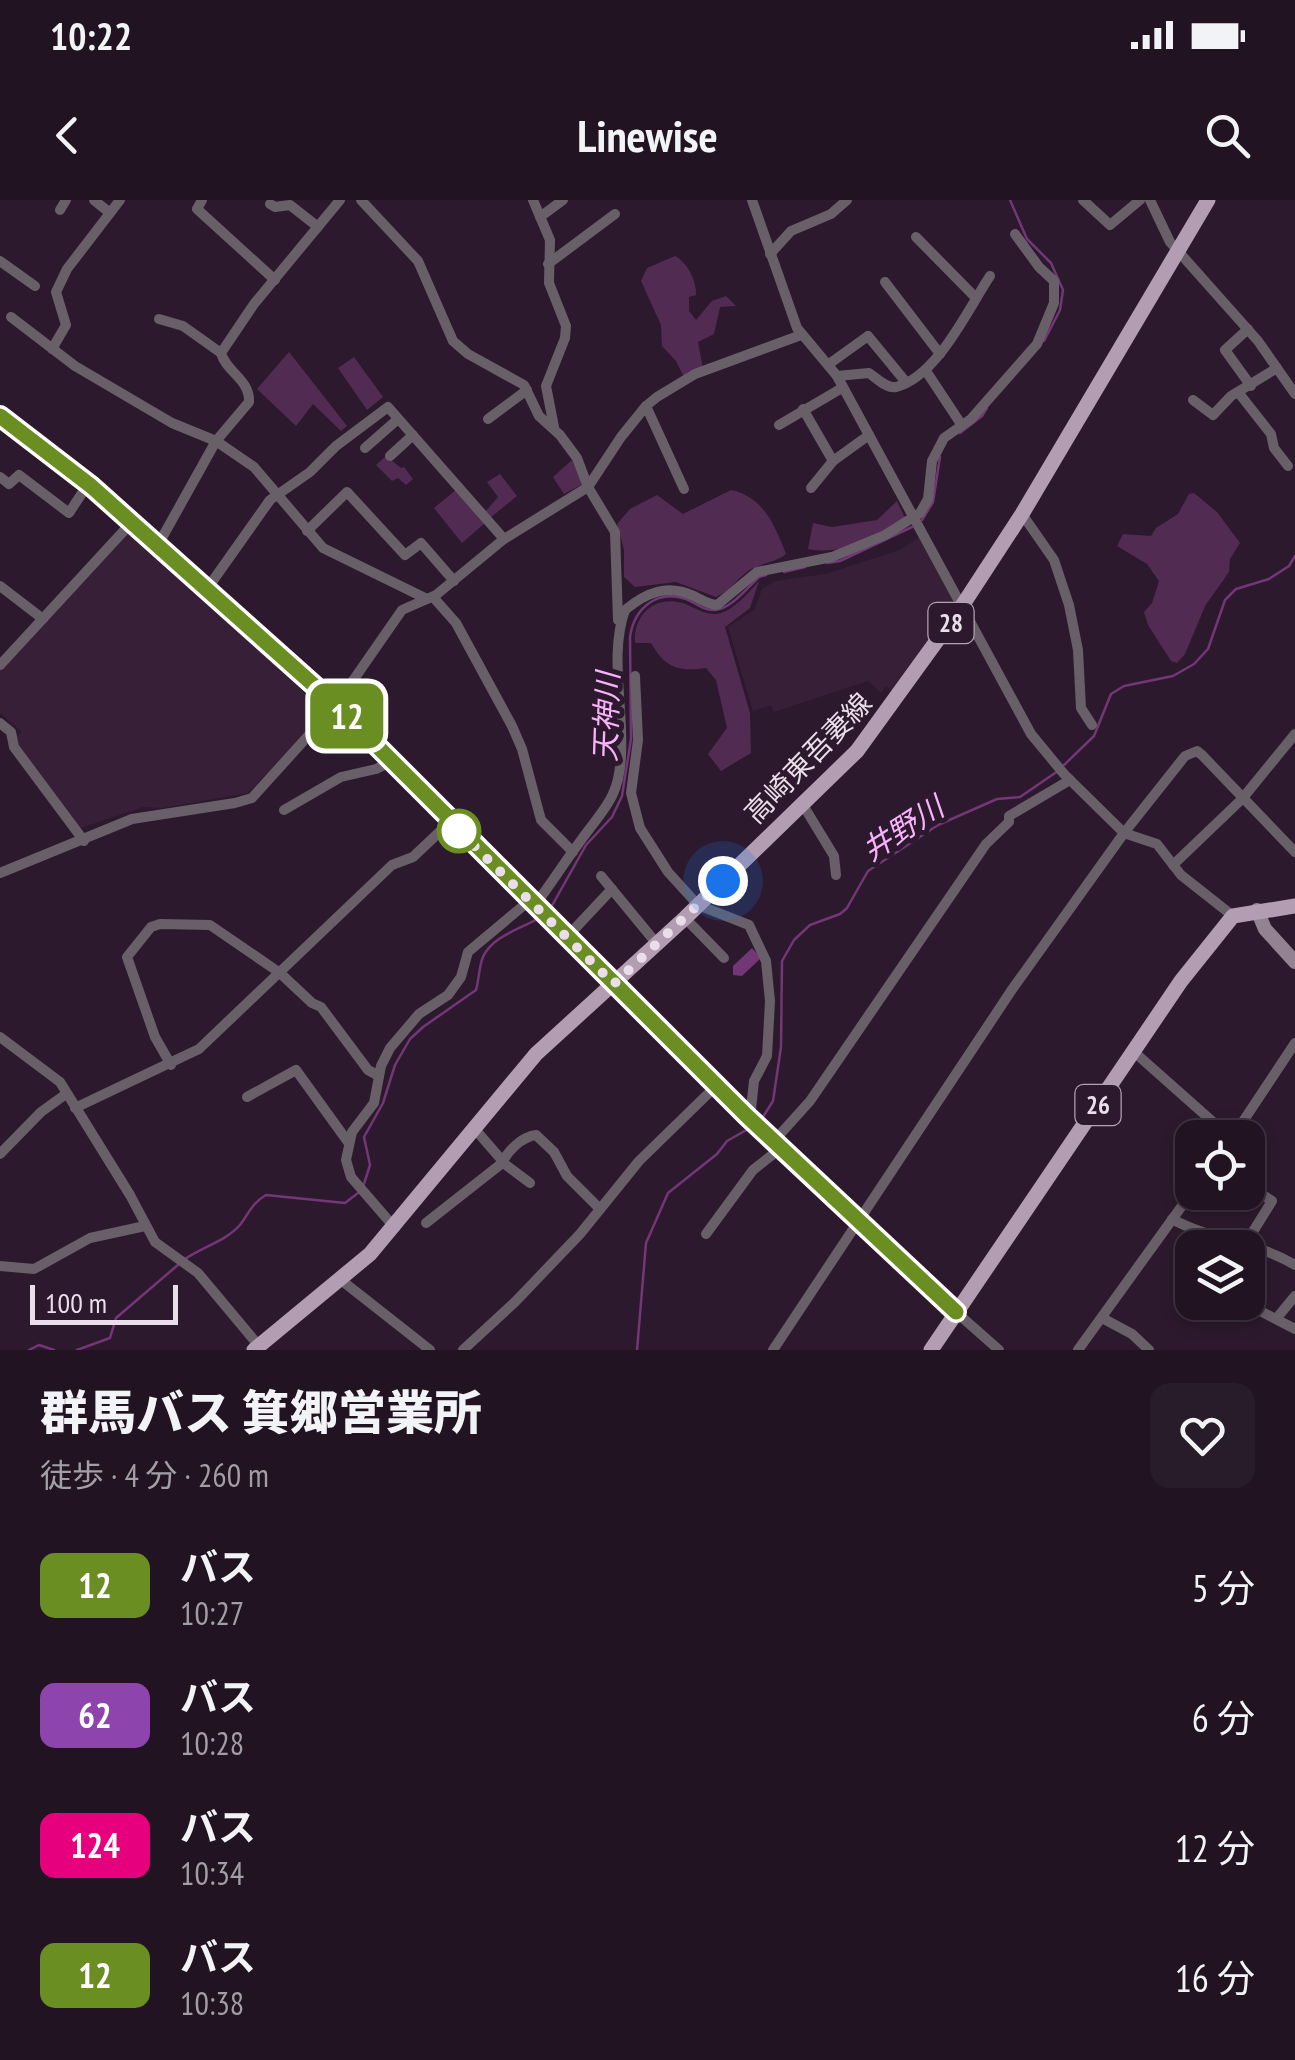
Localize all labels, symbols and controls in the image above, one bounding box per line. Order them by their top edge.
text: 10:22 [50,11,132,60]
text: Linewise [577,106,718,164]
icon: back [40,108,95,163]
icon: search [1200,108,1255,163]
road number: 28 [928,603,974,643]
water label: 天神川 [584,668,627,763]
line badge: 12 [302,684,392,748]
street label: 高崎東吾妻線 [736,684,879,831]
text: 12 [330,693,364,739]
water label: 井野川 [854,785,953,869]
unlabelled marker [438,810,480,852]
your location [698,856,748,906]
road number: 26 [1076,1085,1120,1125]
map controls [1175,1120,1265,1320]
button: locate [1175,1120,1265,1210]
button: layers [1175,1230,1265,1320]
scale bar [30,1280,178,1324]
text: 100 m [45,1284,107,1321]
text: 群馬バス 箕郷営業所 [40,1381,482,1443]
button: heart [1150,1383,1255,1488]
text: 徒歩 · 4 分 · 260 m [40,1454,269,1496]
text: バス [180,1542,256,1591]
text: 12 [78,1562,112,1608]
text: 5 分 [1192,1563,1255,1612]
text: 10:27 [180,1592,244,1634]
text: バス [180,1672,256,1721]
text: 62 [78,1692,112,1738]
text: 6 分 [1192,1693,1255,1742]
text: 10:28 [180,1722,244,1764]
text: バス [180,1802,256,1851]
text: 124 [70,1822,120,1868]
text: 12 分 [1175,1823,1255,1872]
text: 10:34 [180,1852,244,1894]
text: バス [180,1932,256,1981]
text: 12 [78,1952,112,1998]
text: 16 分 [1175,1953,1255,2002]
text: 10:38 [180,1982,244,2024]

